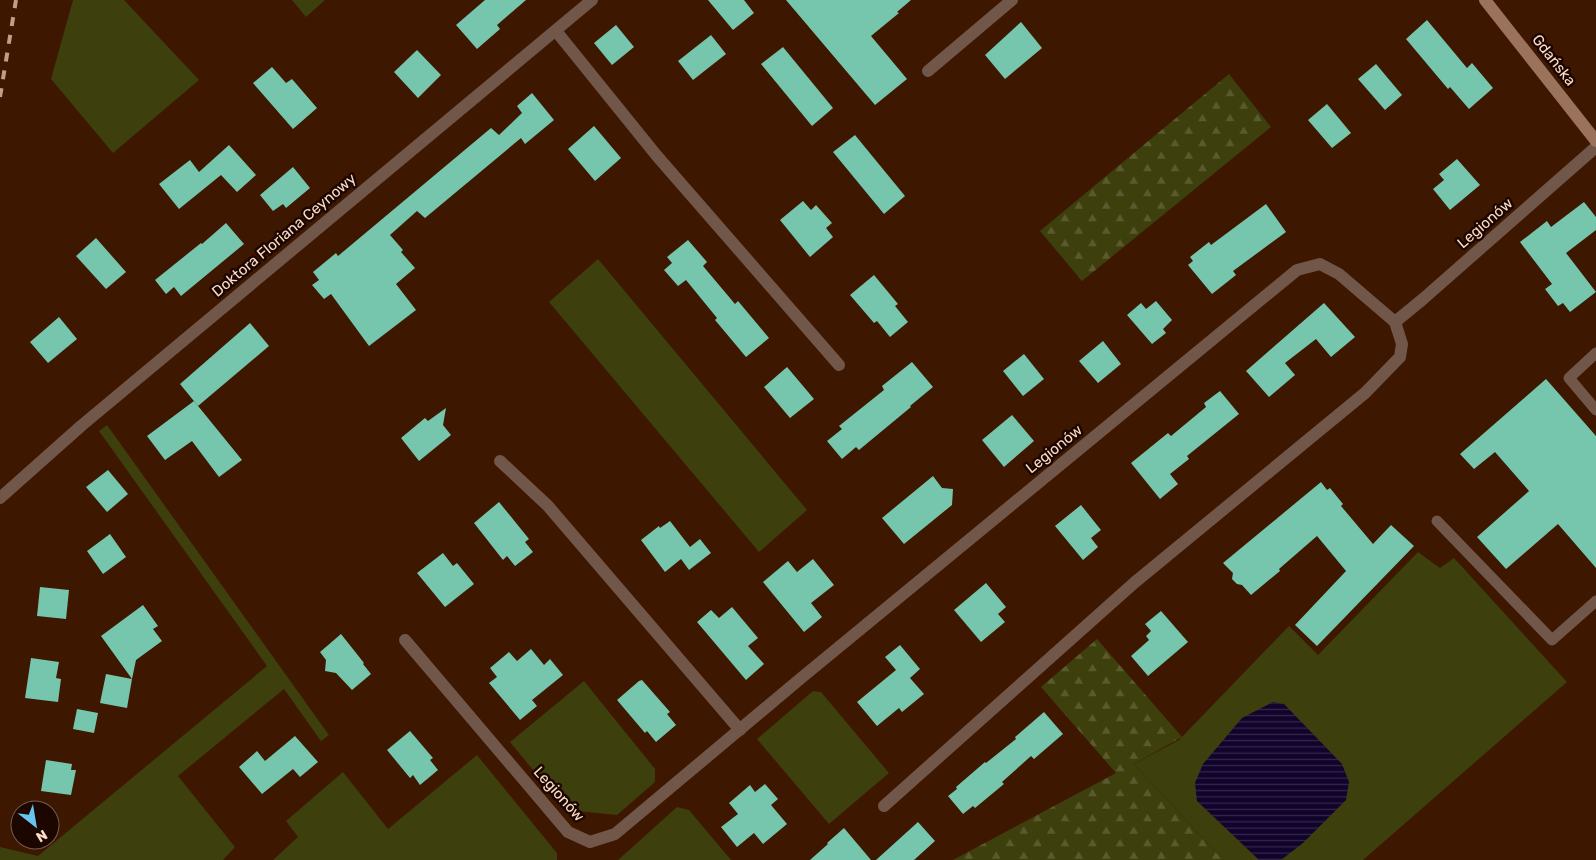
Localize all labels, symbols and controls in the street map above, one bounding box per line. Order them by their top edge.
street label: Gdańska [1528,31,1580,89]
street label: Doktora Floriana Ceynowy [208,169,360,301]
street label: Legionów [1454,194,1516,252]
street label: Legionów [1022,421,1086,477]
street label: Legionów [530,763,588,825]
north arrow [10,800,60,850]
text: N [33,826,50,846]

